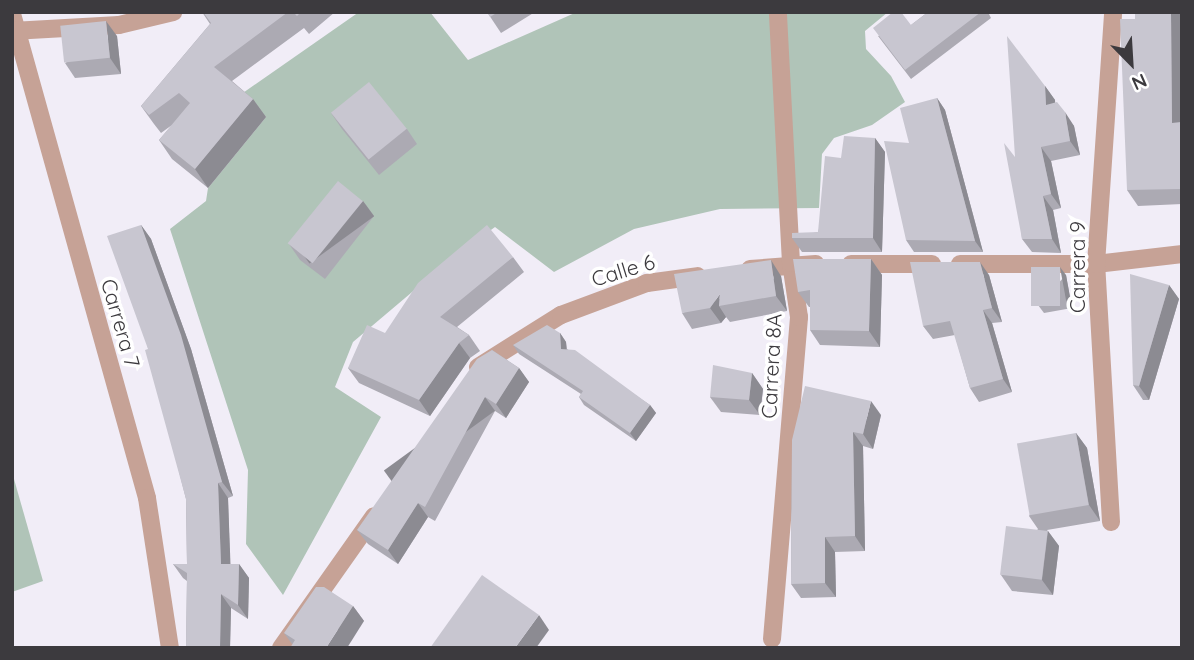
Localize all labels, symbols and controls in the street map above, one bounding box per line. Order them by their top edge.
north arrow [1096,28,1166,98]
text: N [1128,68,1151,96]
street label: Carrera 9 [1064,221,1090,313]
street label: Calle 6 [588,248,658,292]
street label: Carrera 7 [96,276,146,370]
street label: Carrera 8A [756,313,786,419]

